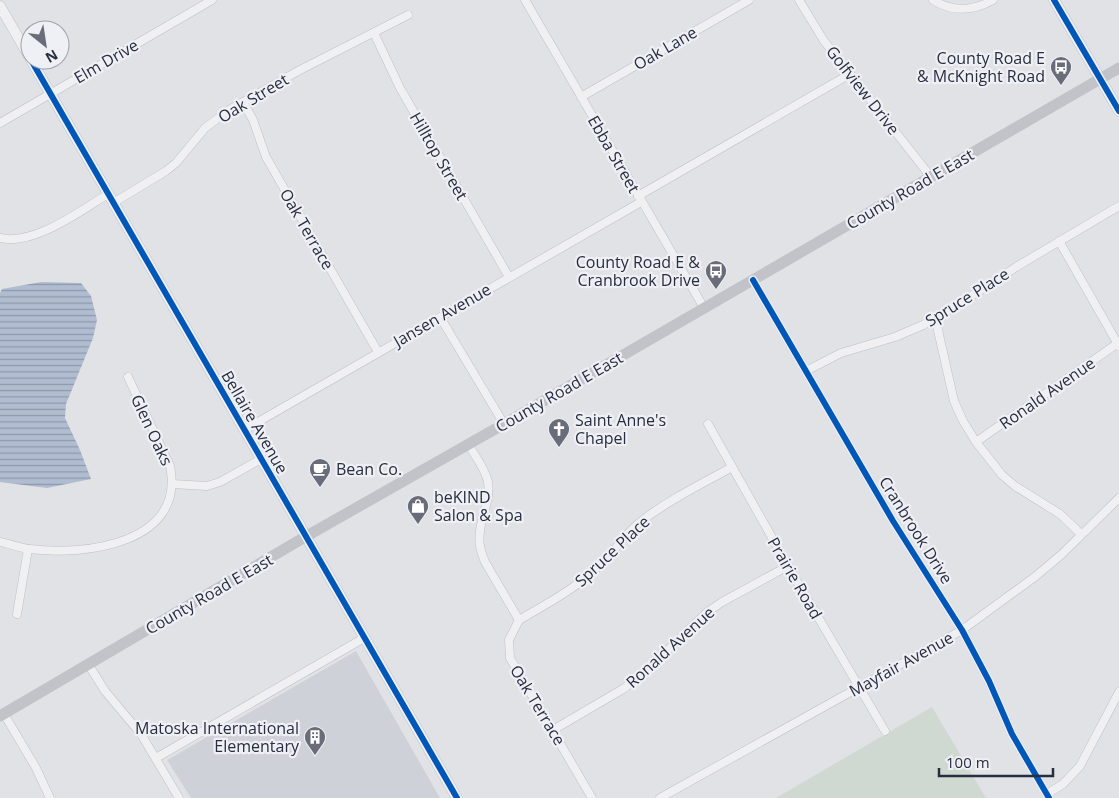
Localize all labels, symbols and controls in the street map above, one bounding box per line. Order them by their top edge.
north arrow [20,20,70,70]
street label: Oak Lane [629,21,701,75]
street label: Elm Drive [70,34,142,88]
street label: Golfview Drive [821,41,905,139]
text: N [42,46,61,68]
place label: County Road E & McKnight Road [917,47,1045,87]
bus stop icon: County Road E & McKnight Road [1049,55,1073,86]
street label: Oak Street [214,68,293,128]
street label: Hilltop Street [405,108,473,204]
street label: Ebba Street [583,111,645,197]
street label: County Road E East [842,143,978,234]
street label: Oak Terrace [275,184,339,274]
place label: County Road E & Cranbrook Drive [576,251,700,291]
bus stop icon: County Road E & Cranbrook Drive [704,259,728,290]
street label: Spruce Place [921,263,1013,331]
street label: Jansen Avenue [387,278,495,353]
street label: County Road E East [491,346,627,437]
street label: Ronald Avenue [995,352,1099,434]
street label: Bellaire Avenue [217,366,293,478]
street label: Glen Oaks [126,391,178,469]
place label: Saint Anne's Chapel [575,409,666,449]
church icon: Saint Anne's Chapel [547,417,571,448]
cafe icon: Bean Co. [308,457,332,488]
place label: Bean Co. [336,458,402,480]
street label: Cranbrook Drive [874,472,958,588]
place label: beKIND Salon & Spa [434,486,523,526]
shop icon: beKIND Salon & Spa [406,494,430,525]
street label: Spruce Place [570,511,654,591]
street label: Prairie Road [763,533,827,623]
street label: County Road E East [141,548,277,639]
street label: Ronald Avenue [621,601,719,693]
street label: Mayfair Avenue [845,626,957,702]
street label: Oak Terrace [505,661,571,749]
place label: Matoska International Elementary [135,717,300,757]
building icon: Matoska International Elementary [303,725,327,756]
scale bar [939,746,1053,778]
text: 100 m [946,752,990,772]

